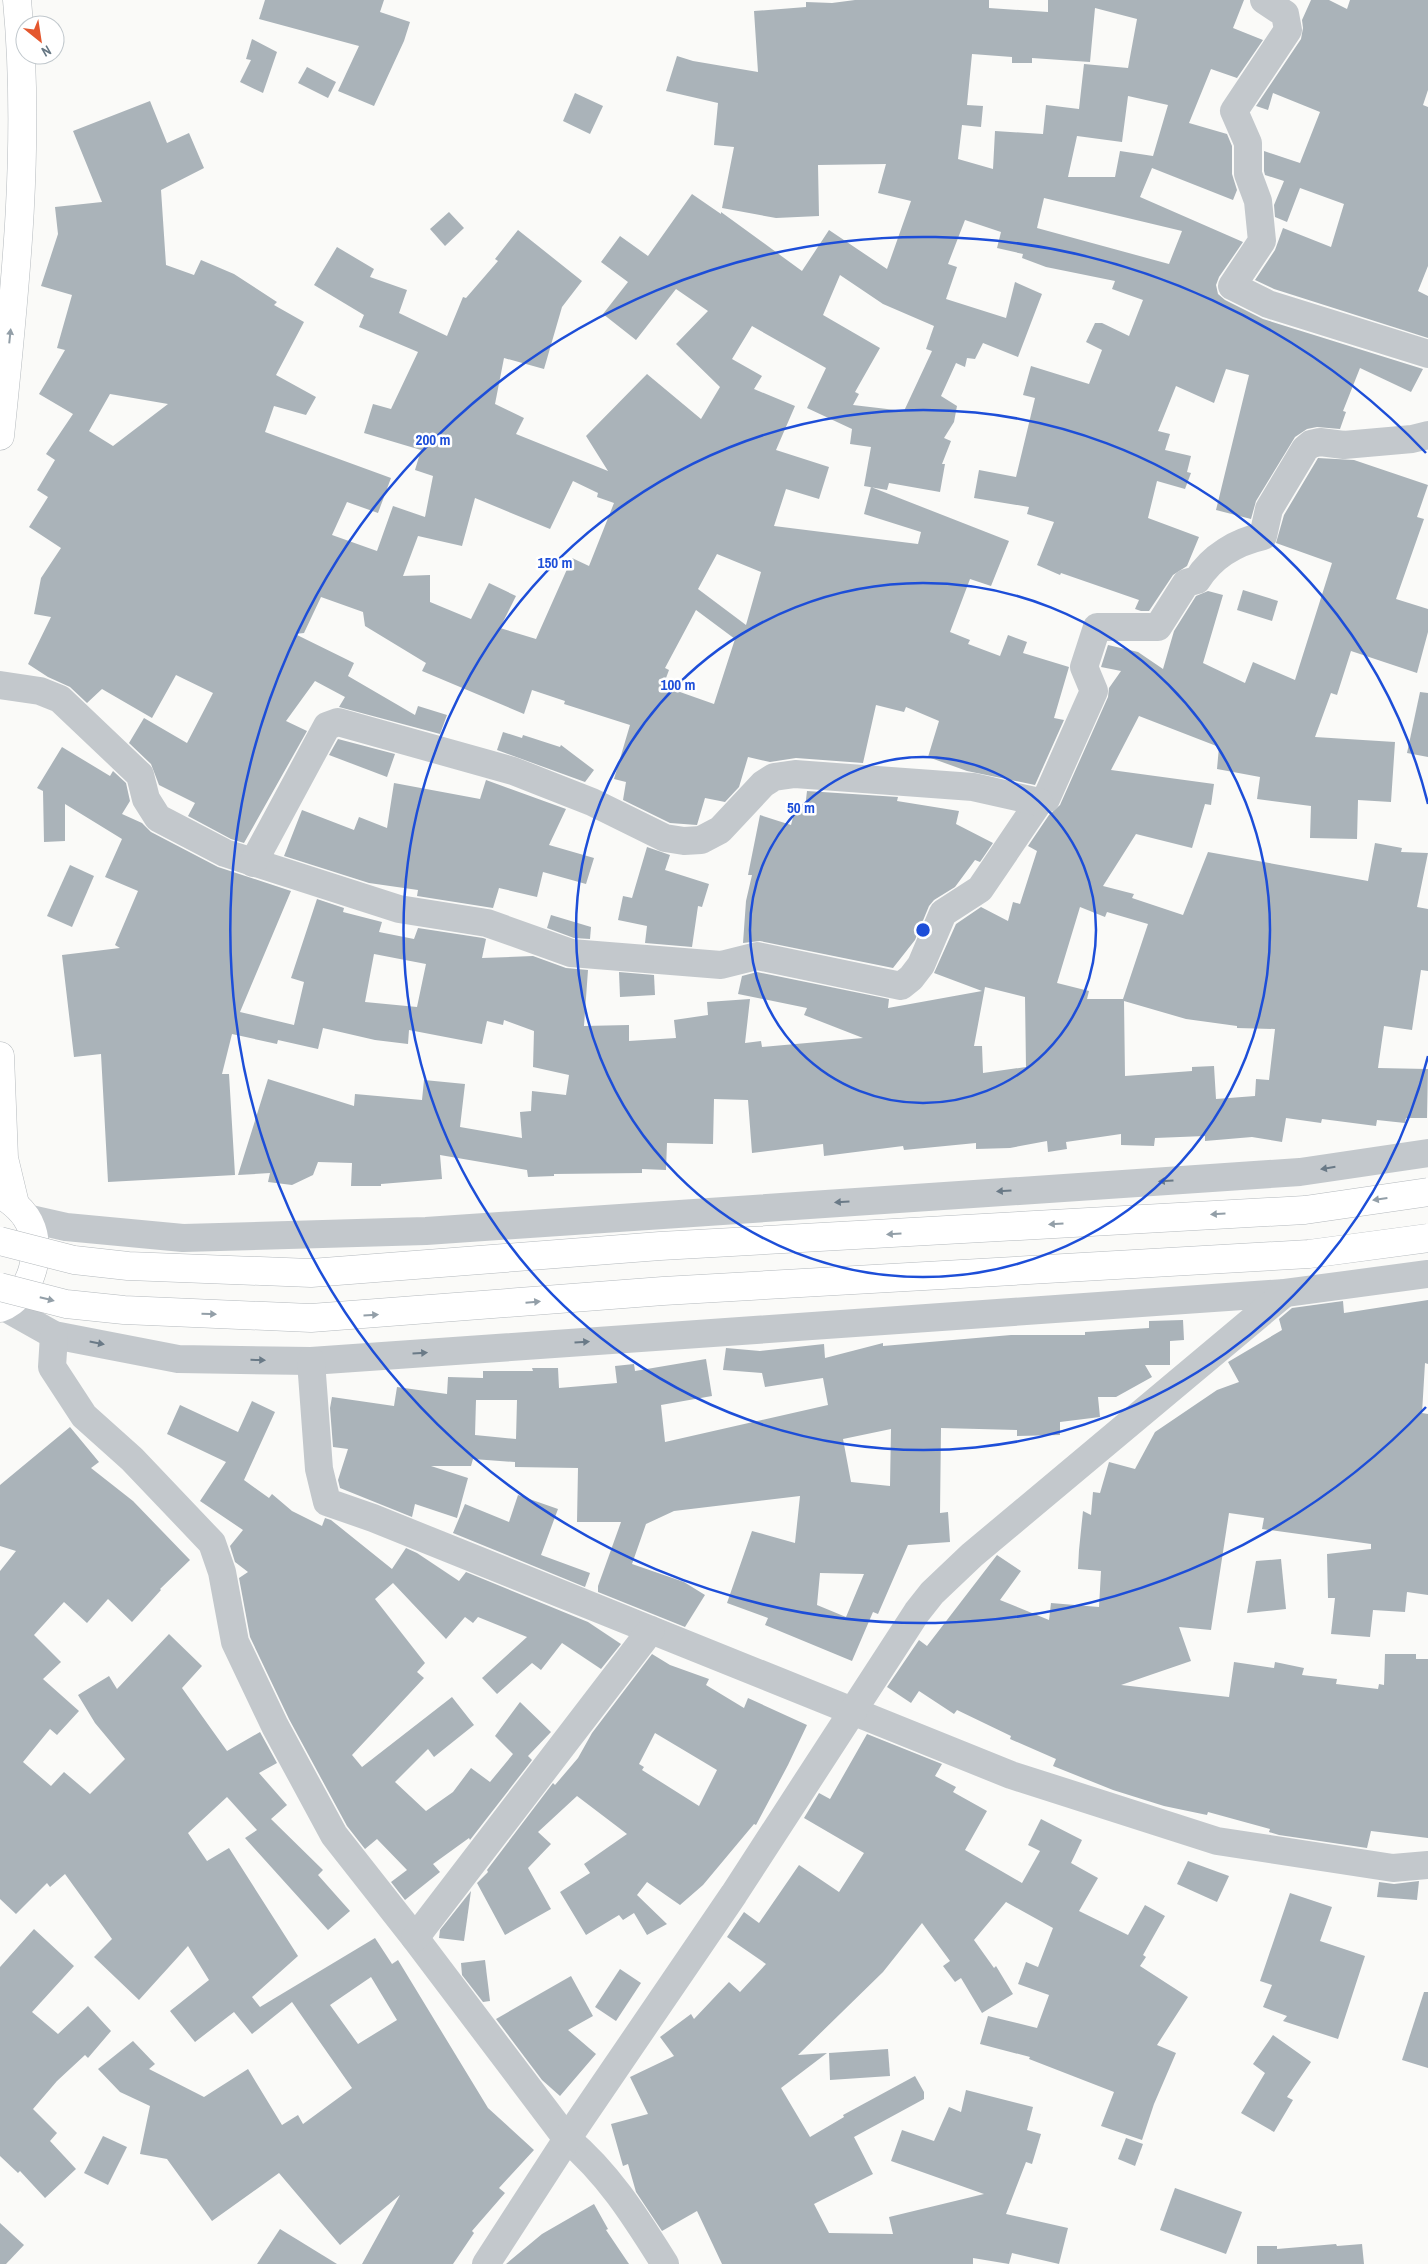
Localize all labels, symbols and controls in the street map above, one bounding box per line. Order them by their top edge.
north arrow [15,15,65,65]
text: N [38,41,55,61]
one-way arrow [7,327,15,343]
text: 200 m [416,429,450,450]
text: 150 m [538,552,572,573]
text: 100 m [661,674,695,695]
text: 50 m [787,797,815,818]
centre of rings [914,921,932,939]
one-way arrow [1320,1164,1336,1172]
one-way arrow [1158,1177,1174,1185]
one-way arrow [996,1188,1012,1196]
one-way arrow [1371,1195,1387,1203]
one-way arrow [833,1198,849,1206]
one-way arrow [1210,1210,1226,1218]
one-way arrow [1048,1221,1064,1229]
one-way arrow [885,1231,901,1239]
one-way arrow [40,1295,55,1303]
one-way arrow [525,1298,541,1306]
one-way arrow [201,1310,217,1318]
one-way arrow [363,1310,379,1318]
one-way arrow [575,1337,591,1345]
one-way arrow [89,1340,105,1348]
one-way arrow [412,1349,428,1357]
one-way arrow [250,1357,266,1365]

